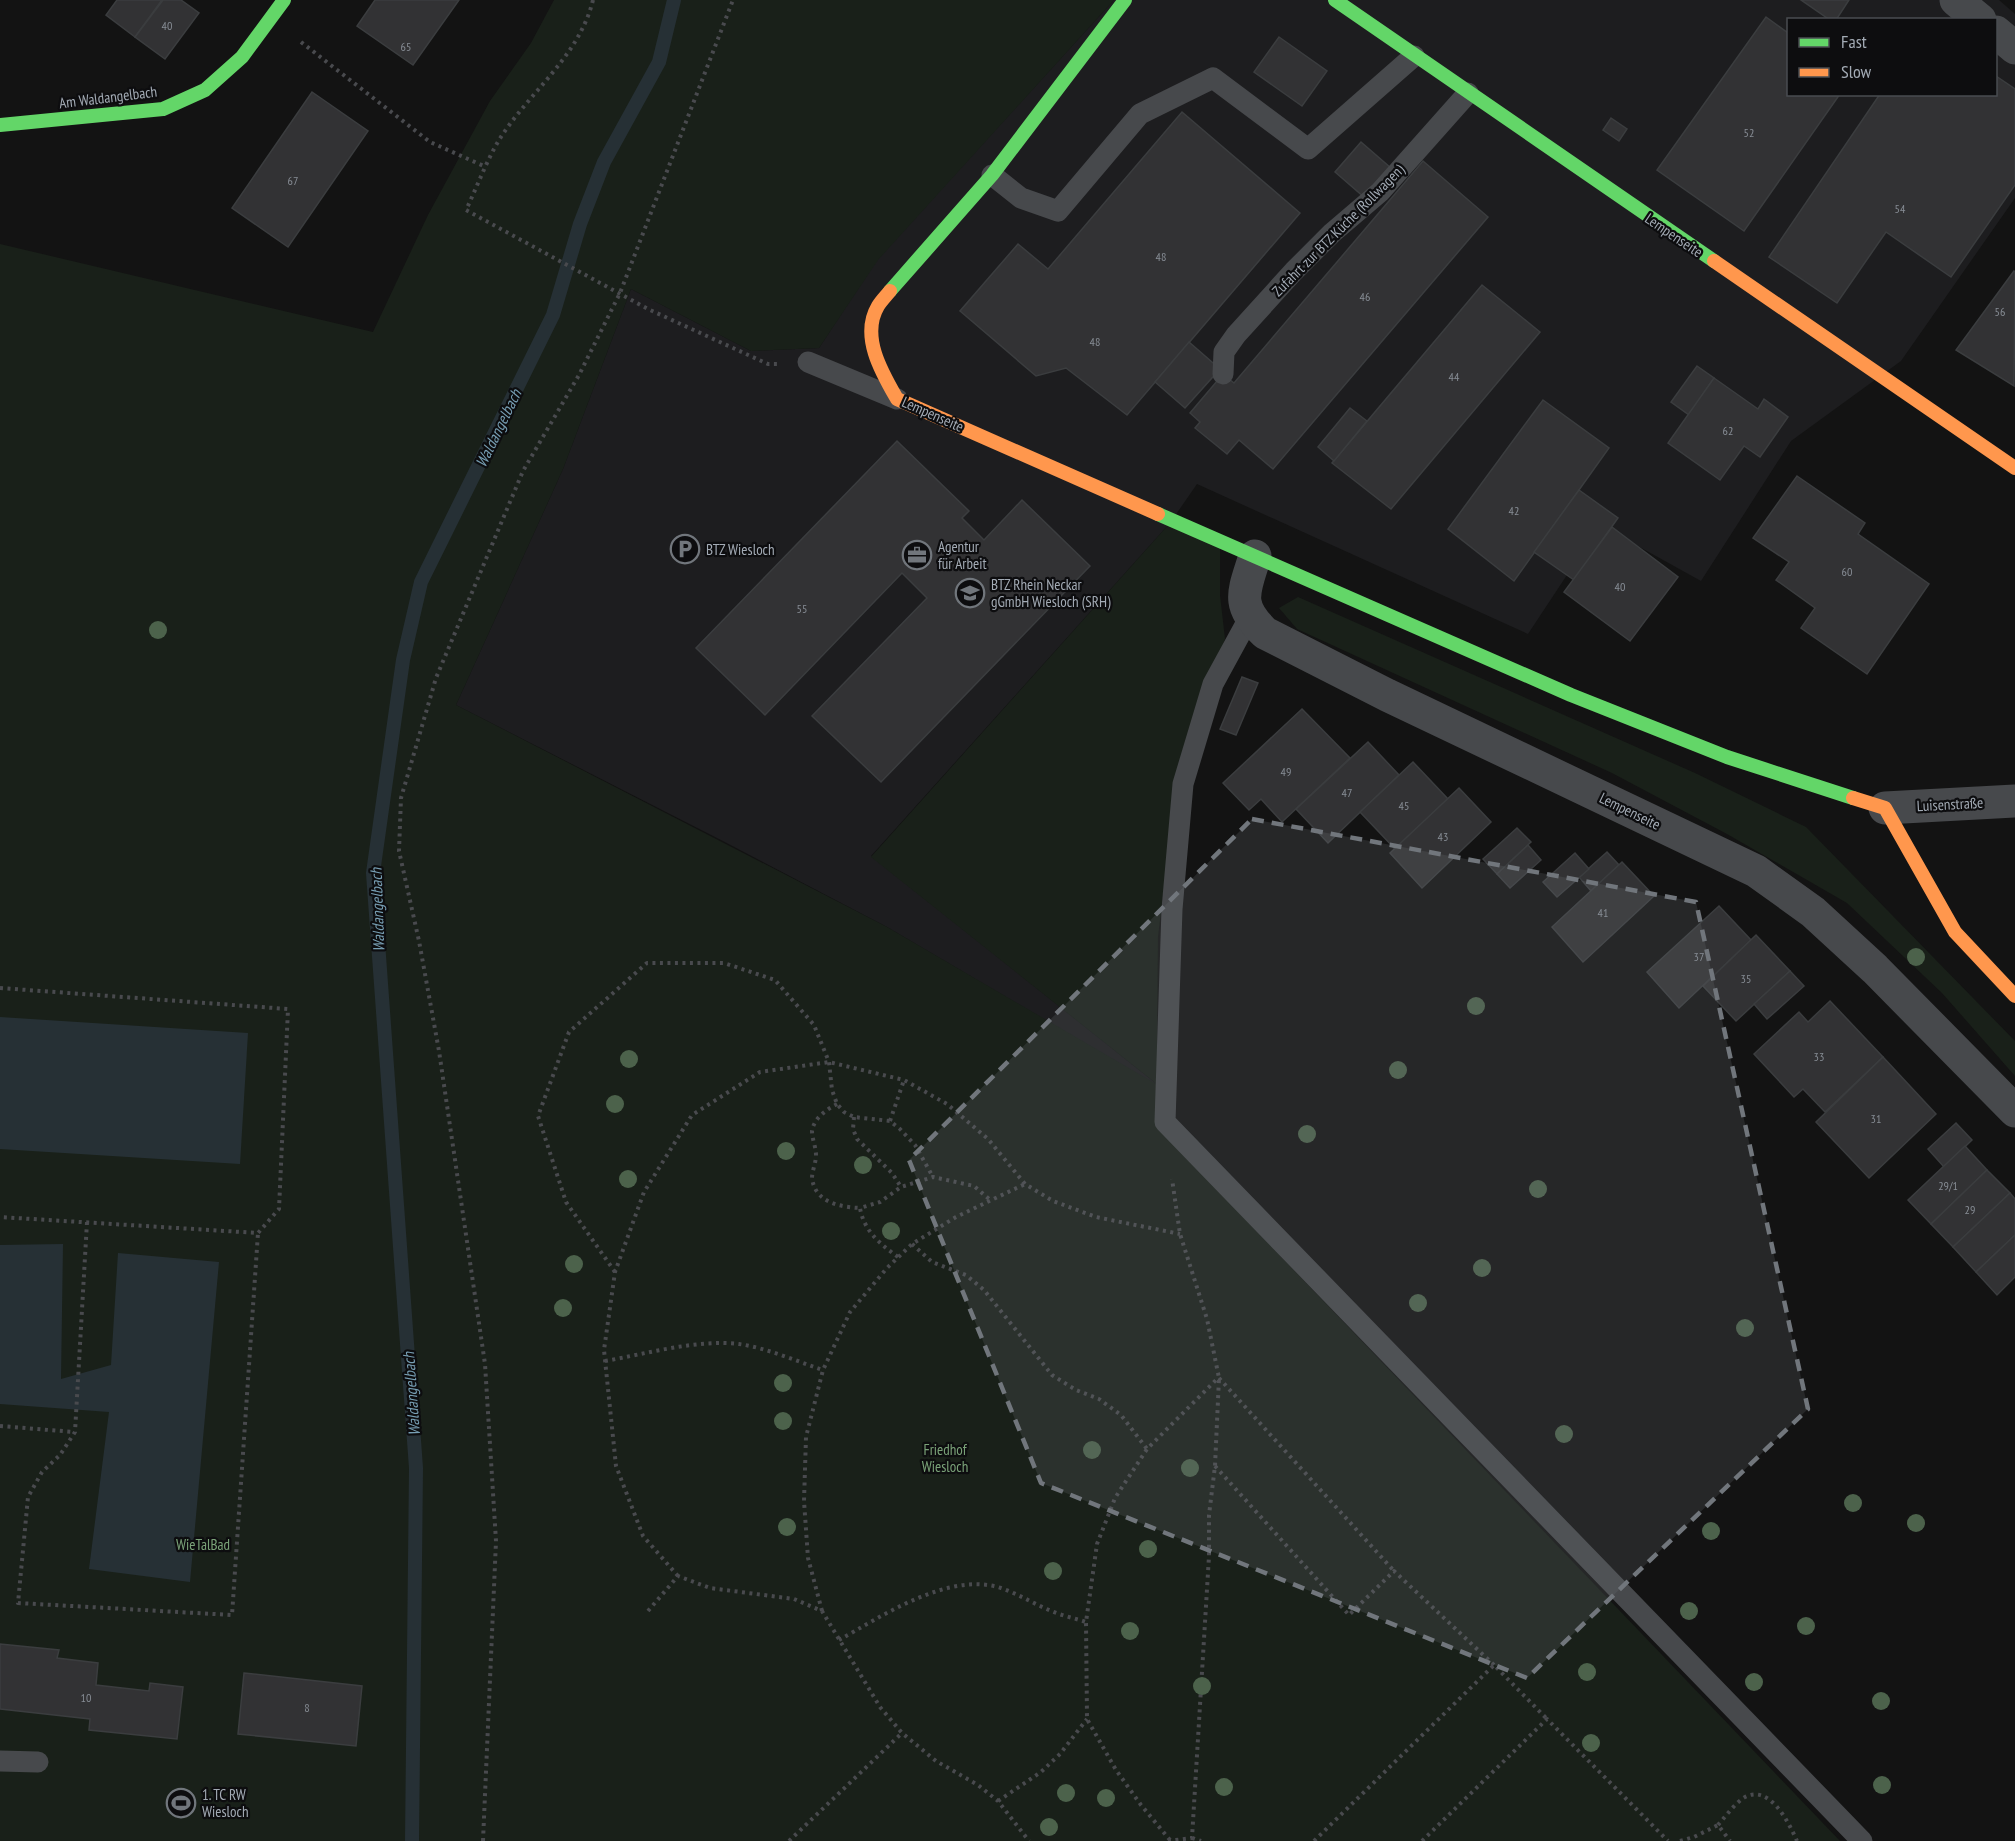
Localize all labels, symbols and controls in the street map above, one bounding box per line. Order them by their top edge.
house number: 40 [162,18,172,33]
legend [1787,18,1997,96]
text: Fast [1841,30,1867,53]
house number: 65 [401,39,411,54]
text: Slow [1841,60,1872,83]
street label: Am Waldangelbach [58,82,158,112]
house number: 52 [1744,125,1754,140]
street label: Zufahrt zur BTZ Küche (Rollwagen) [1268,160,1408,300]
house number: 67 [288,173,298,188]
house number: 54 [1895,201,1906,216]
street label: Lempenseite [1642,209,1706,261]
house number: 48 [1156,249,1166,264]
house number: 46 [1360,289,1370,304]
house number: 56 [1995,304,2005,319]
house number: 48 [1090,334,1100,349]
house number: 44 [1449,369,1460,384]
water label: Waldangelbach [471,385,526,470]
street label: Lempenseite [899,392,967,436]
house number: 62 [1723,423,1733,438]
house number: 42 [1509,503,1519,518]
parking icon: BTZ Wiesloch [669,533,701,565]
place label: Agentur für Arbeit [938,537,987,573]
office icon: Agentur für Arbeit [901,539,933,571]
place label: BTZ Wiesloch [706,540,775,559]
house number: 60 [1842,564,1852,579]
place label: BTZ Rhein Neckar gGmbH Wiesloch (SRH) [991,575,1111,611]
school or university icon: BTZ Rhein Neckar gGmbH Wiesloch (SRH) [954,577,986,609]
house number: 40 [1615,579,1625,594]
house number: 55 [797,601,807,616]
house number: 49 [1281,764,1291,779]
house number: 47 [1342,785,1352,800]
street label: Lempenseite [1596,788,1664,834]
street label: Luisenstraße [1916,793,1984,815]
house number: 45 [1399,798,1409,813]
house number: 43 [1438,829,1448,844]
water label: Waldangelbach [366,867,388,952]
house number: 41 [1598,905,1608,920]
house number: 37 [1694,949,1704,964]
house number: 35 [1741,971,1751,986]
house number: 33 [1814,1049,1824,1064]
house number: 31 [1871,1111,1881,1126]
house number: 29/1 [1938,1178,1958,1193]
house number: 29 [1965,1202,1975,1217]
water label: Waldangelbach [398,1350,424,1437]
park label: Friedhof Wiesloch [922,1440,968,1476]
park label: WieTalBad [176,1535,230,1554]
house number: 10 [81,1690,91,1705]
house number: 8 [304,1700,310,1715]
place label: 1. TC RW Wiesloch [202,1785,249,1821]
sports icon: 1. TC RW Wiesloch [165,1787,197,1819]

